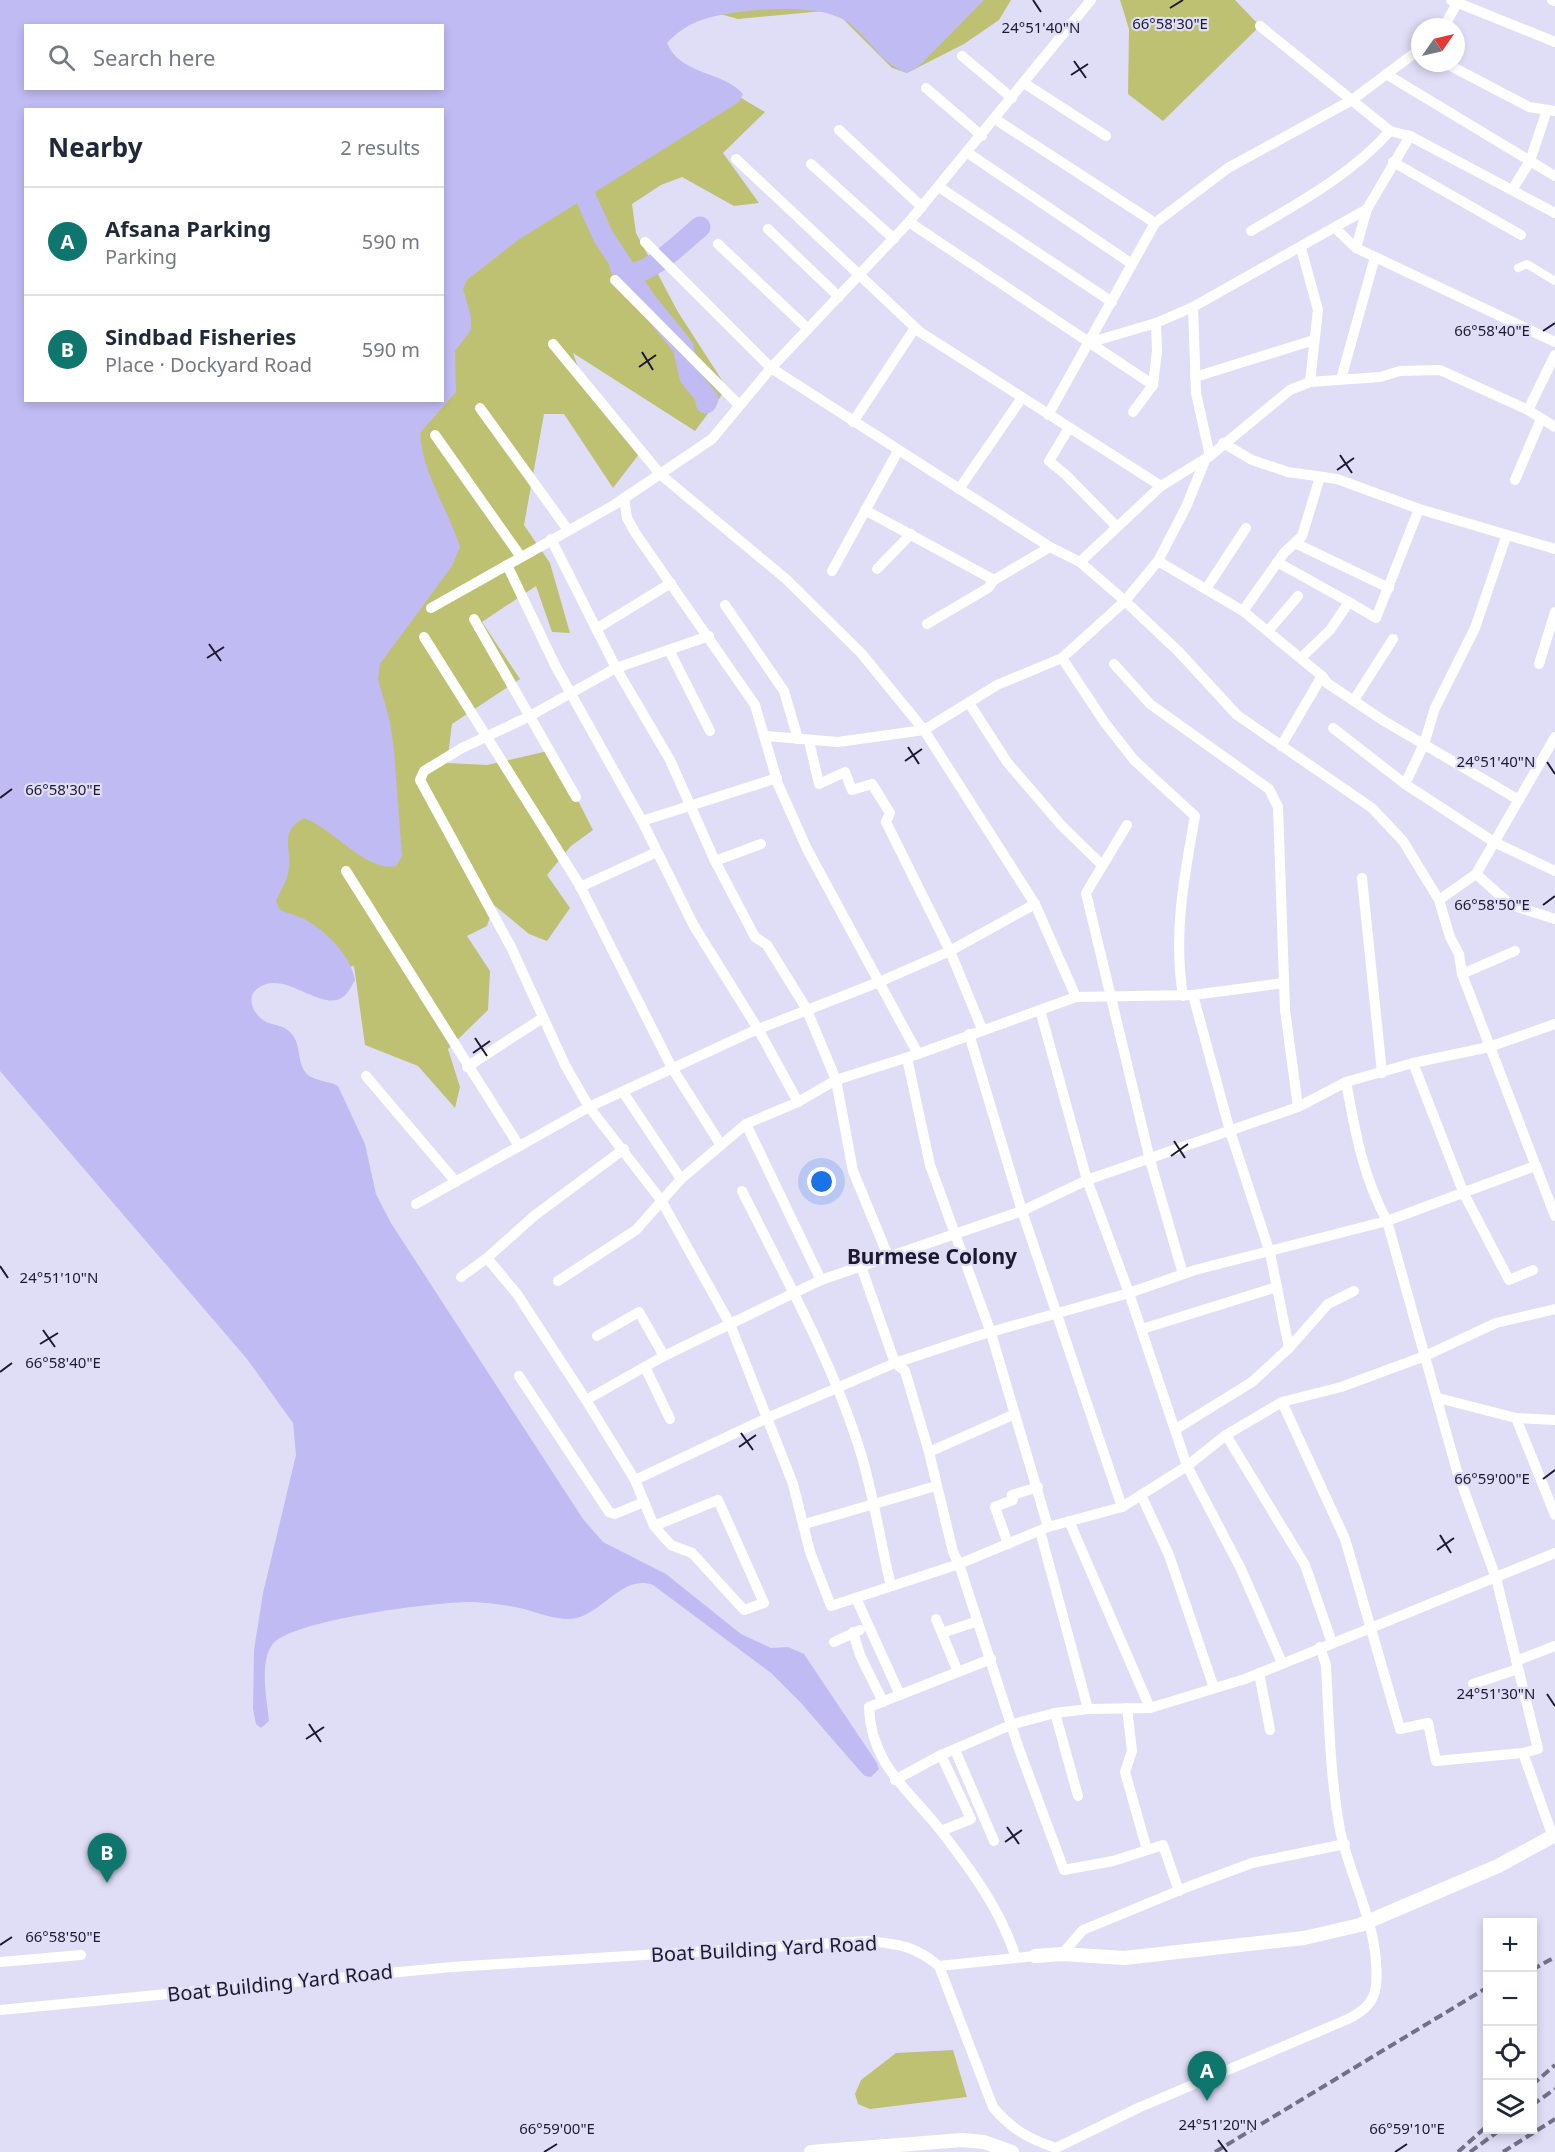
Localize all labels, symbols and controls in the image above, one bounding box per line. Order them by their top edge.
text: 66°58'30"E [1132,13,1208,33]
text: 24°51'40"N [1002,17,1080,37]
north arrow [1411,18,1465,72]
search box [24,24,444,90]
icon: search [45,41,78,74]
text: Search here [93,42,215,72]
text: Nearby [48,129,143,165]
text: 2 results [340,134,420,161]
text: Afsana Parking [105,213,271,243]
text: A [61,228,74,255]
text: 590 m [362,228,420,255]
text: Parking [105,243,177,270]
text: 66°58'40"E [1454,320,1530,340]
text: Sindbad Fisheries [105,321,296,351]
text: B [61,336,74,363]
text: 590 m [362,336,420,363]
text: Place · Dockyard Road [105,351,312,378]
text: 24°51'40"N [1457,751,1535,771]
text: 66°58'30"E [25,779,101,799]
text: 66°58'50"E [1454,894,1530,914]
your location [807,1167,836,1196]
district label: Burmese Colony [847,1242,1017,1270]
text: 24°51'10"N [20,1267,98,1287]
text: 66°58'40"E [25,1352,101,1372]
text: 66°59'00"E [1454,1468,1530,1488]
text: 24°51'30"N [1457,1683,1535,1703]
pin: B [88,1834,126,1883]
map controls [1483,1918,1537,2134]
button: + [1483,1918,1537,1972]
text: 66°58'50"E [25,1926,101,1946]
street label: Boat Building Yard Road [650,1929,878,1968]
street label: Boat Building Yard Road [166,1957,394,2008]
button: − [1483,1972,1537,2026]
button: locate [1483,2026,1537,2080]
pin: A [1188,2052,1226,2101]
button: layers [1483,2080,1537,2134]
text: 24°51'20"N [1179,2114,1257,2134]
text: 66°59'00"E [519,2118,595,2138]
text: 66°59'10"E [1369,2118,1445,2138]

